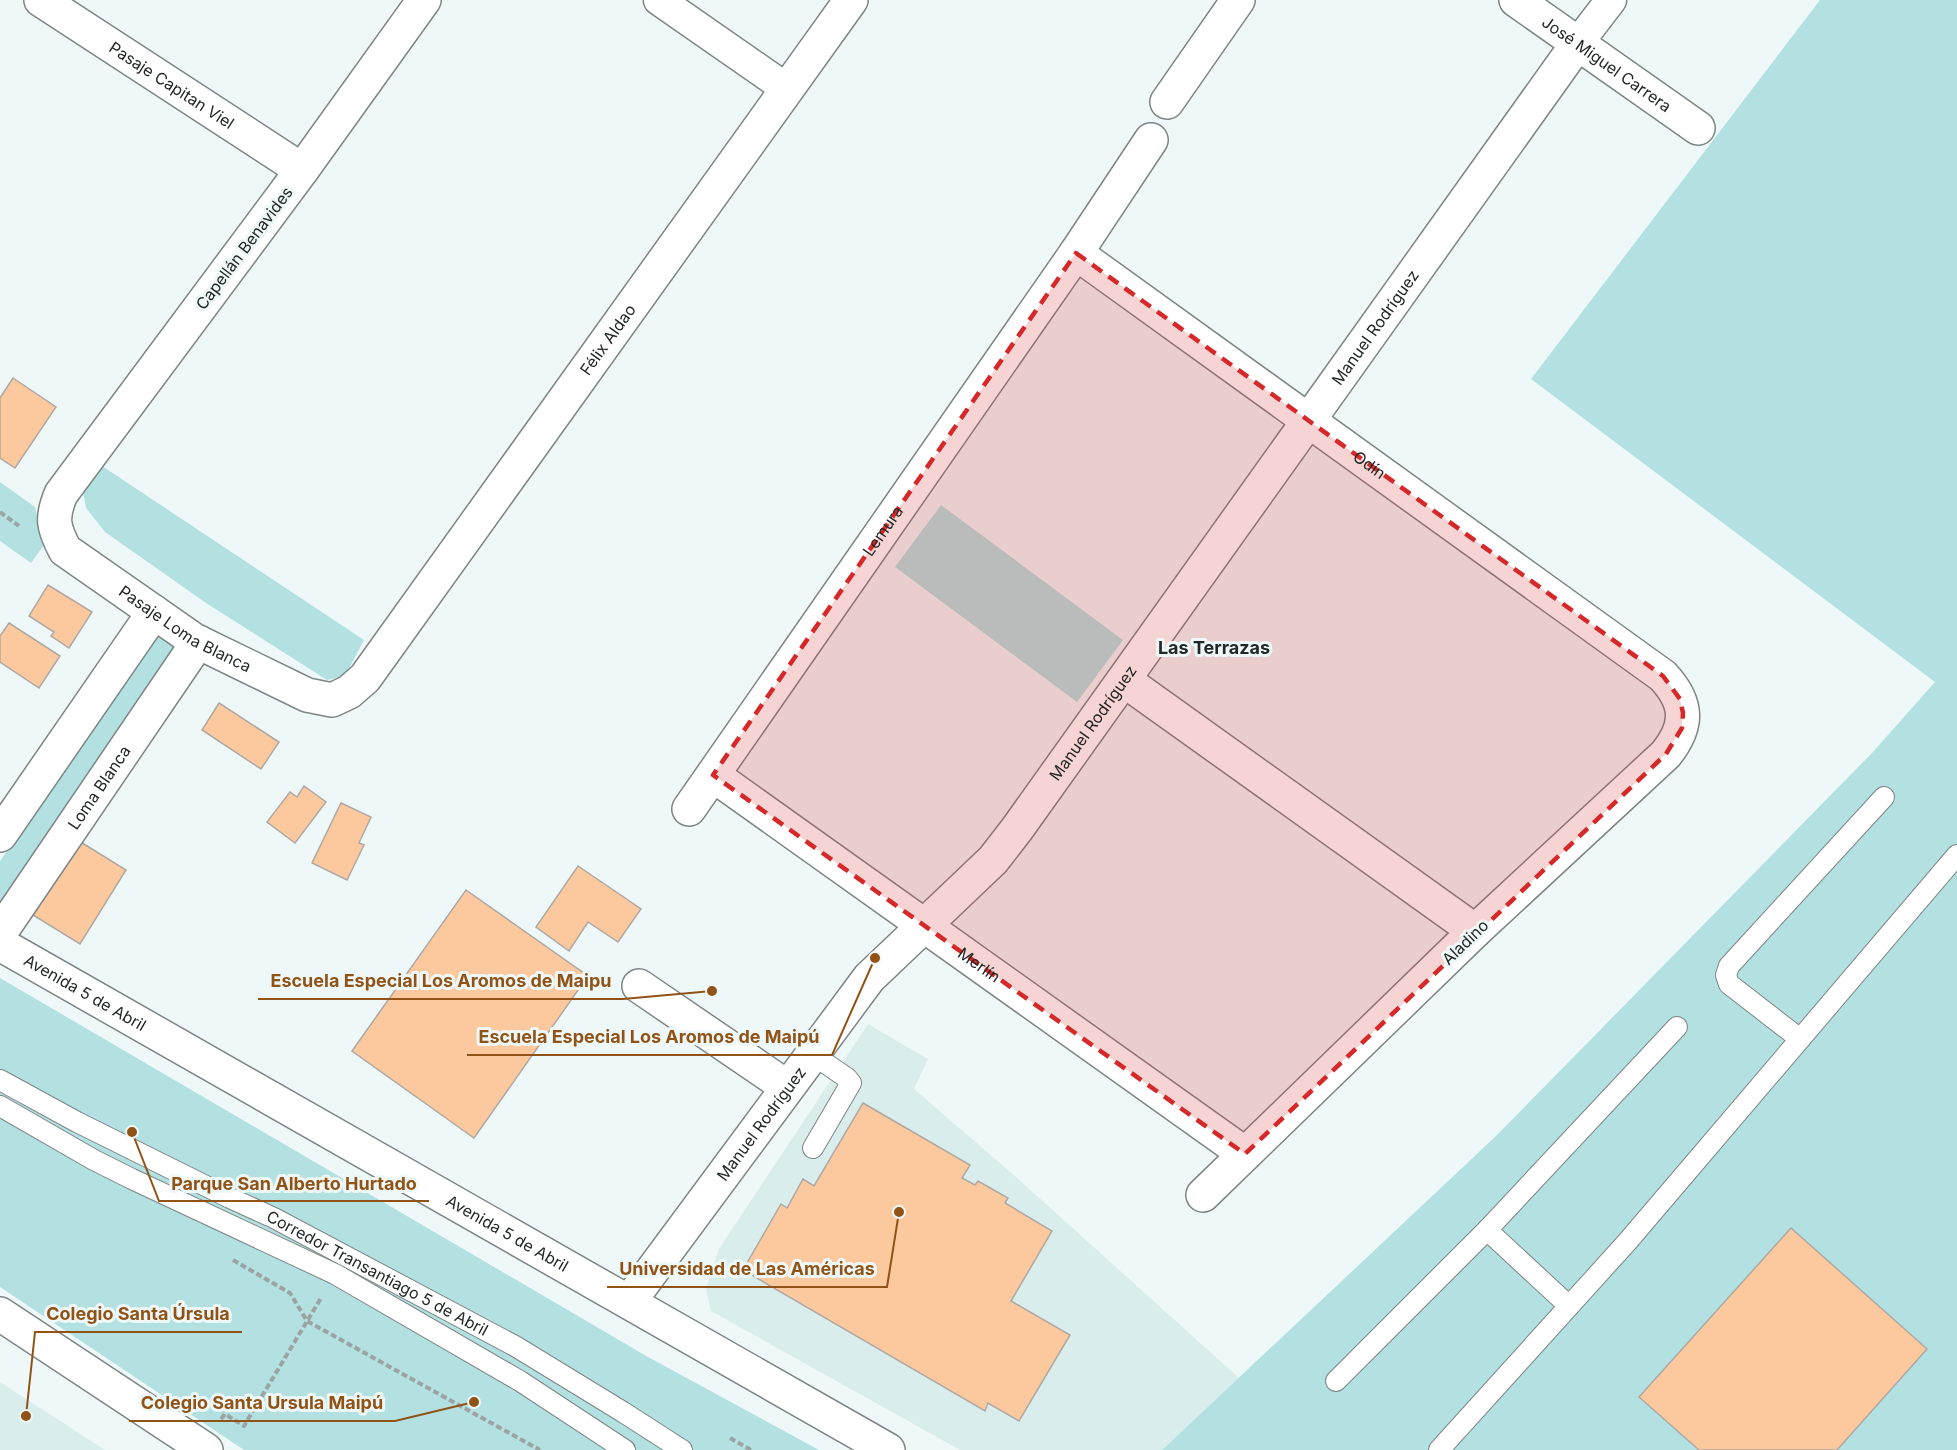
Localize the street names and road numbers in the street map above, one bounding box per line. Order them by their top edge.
street label: José Miguel Carrera [1538,12,1675,116]
street label: Pasaje Capitan Viel [105,37,238,133]
street label: Capellán Benavides [191,183,297,313]
street label: Manuel Rodríguez [1327,266,1423,389]
street label: Félix Aldao [575,300,640,379]
street label: Odín [1350,446,1390,483]
street label: Lemura [858,502,907,560]
street label: Pasaje Loma Blanca [115,581,255,676]
street label: Manuel Rodríguez [1045,661,1141,784]
street label: Loma Blanca [63,742,135,833]
street label: Aladino [1438,915,1492,969]
street label: Merlín [954,943,1004,987]
street label: Avenida 5 de Abril [21,950,150,1035]
street label: Manuel Rodríguez [712,1063,810,1185]
street label: Avenida 5 de Abril [443,1190,572,1276]
street label: Corredor Transantiago 5 de Abril [264,1206,492,1340]

